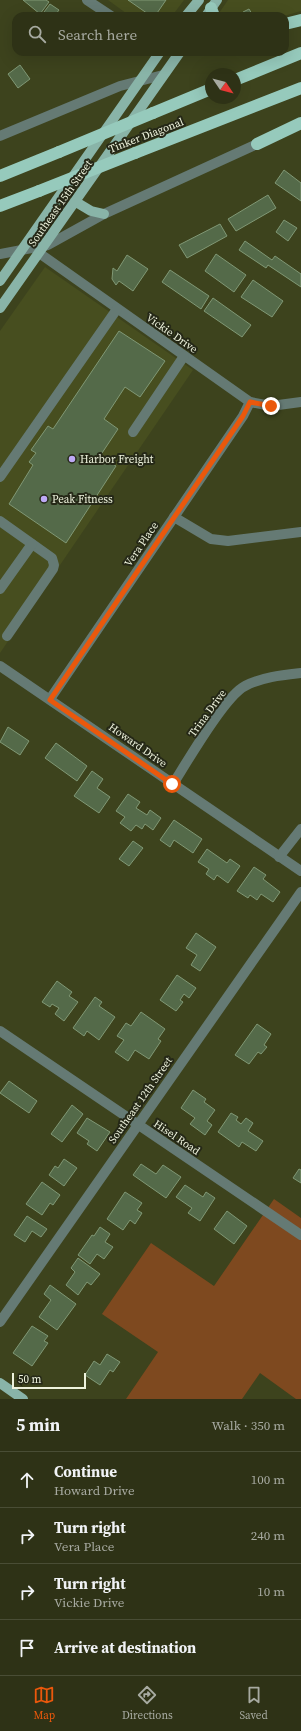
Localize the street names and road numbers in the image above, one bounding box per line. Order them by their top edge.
street label: Tinker Diagonal [107,114,186,157]
street label: Southeast 15th Street [25,157,96,250]
street label: Vickie Drive [143,310,201,357]
street label: Vera Place [121,519,162,570]
street label: Trina Drive [185,686,230,740]
street label: Howard Drive [106,720,170,771]
street label: Southeast 12th Street [105,1054,176,1147]
street label: Hisel Road [151,1116,204,1159]

